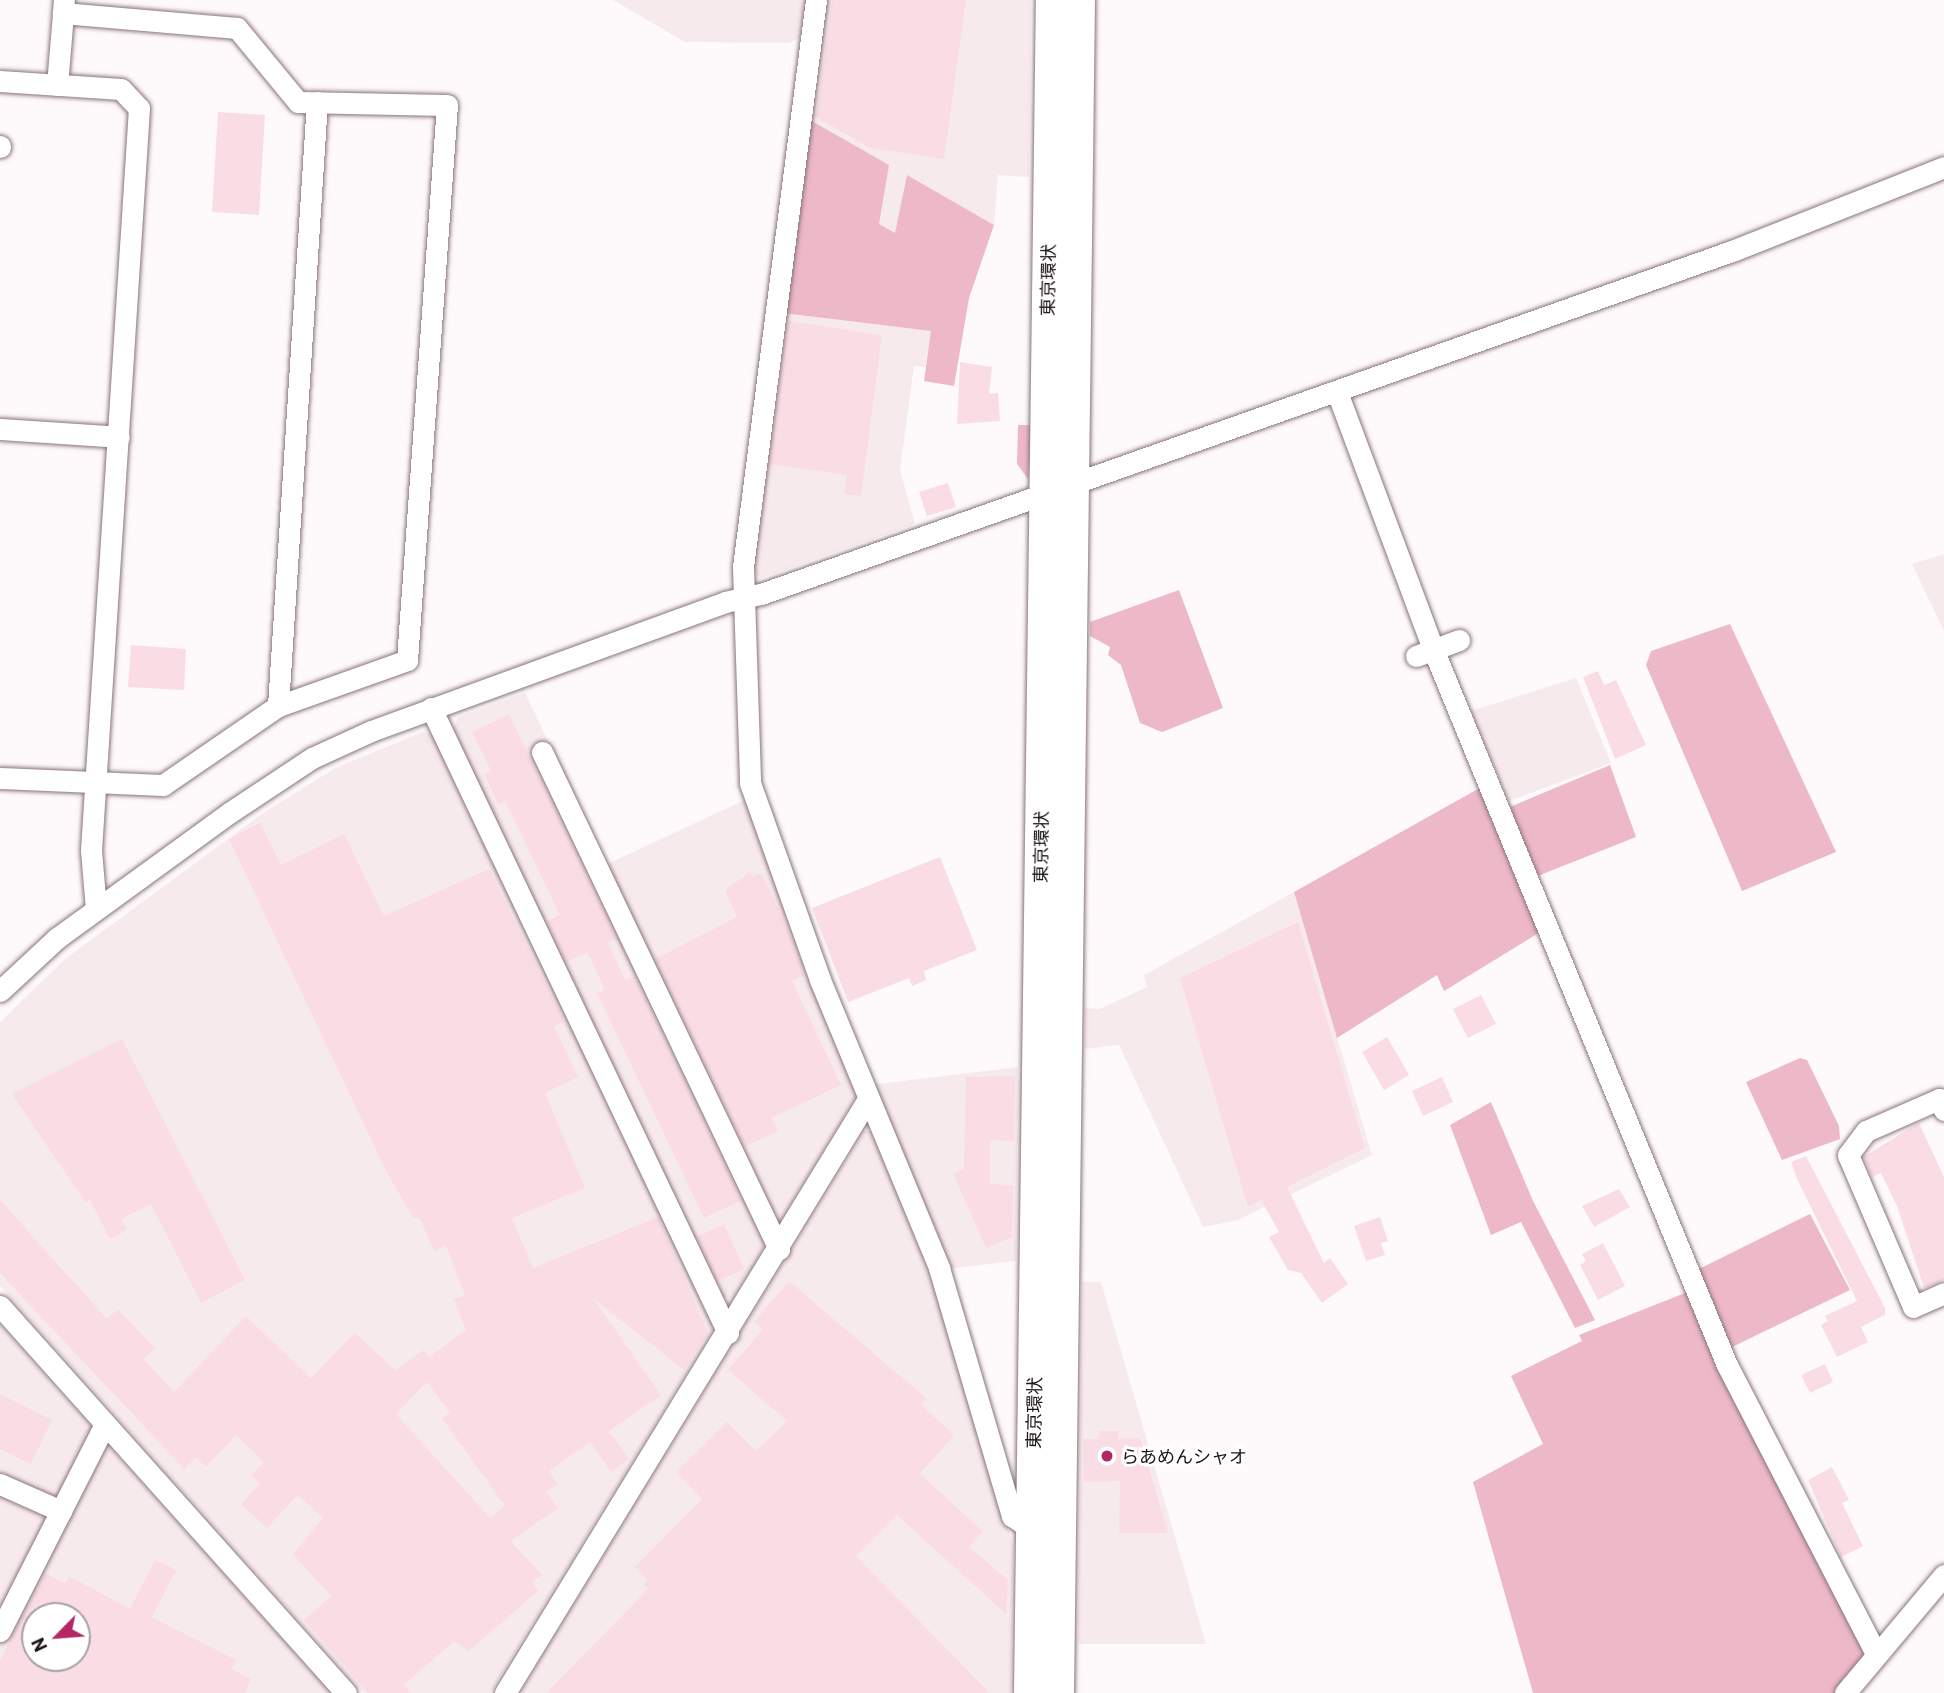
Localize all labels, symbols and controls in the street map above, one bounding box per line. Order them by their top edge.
street label: 東京環状 [1037,244,1059,316]
street label: 東京環状 [1030,811,1052,883]
street label: 東京環状 [1023,1377,1045,1449]
place label: らあめんシャオ [1121,1445,1247,1467]
marker: らあめんシャオ [1099,1448,1115,1464]
north arrow [21,1602,91,1672]
text: N [25,1635,51,1656]

